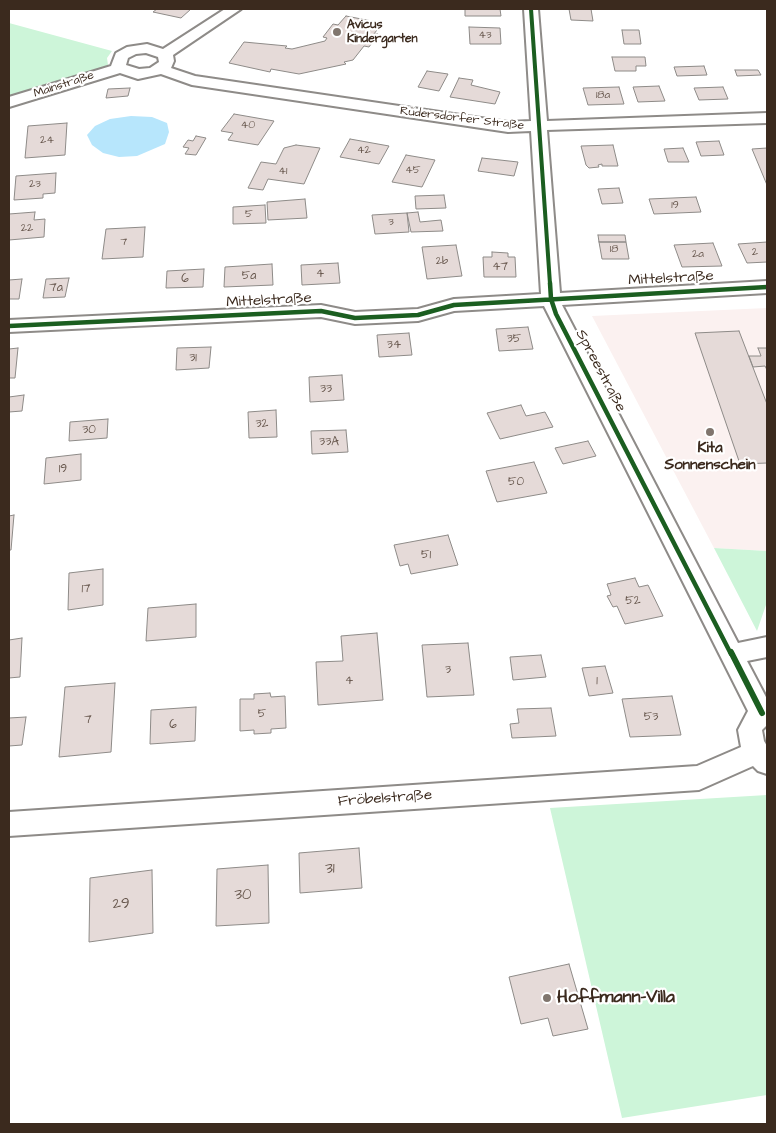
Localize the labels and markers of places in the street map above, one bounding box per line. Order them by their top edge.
place label: Avicus Kindergarten [347,18,418,46]
marker: Avicus Kindergarten [331,26,343,38]
marker: Kita Sonnenschein [704,426,716,438]
place label: Kita Sonnenschein [664,440,756,475]
place label: Hoffmann-Villa [557,987,675,1009]
marker: Hoffmann-Villa [541,992,553,1004]

